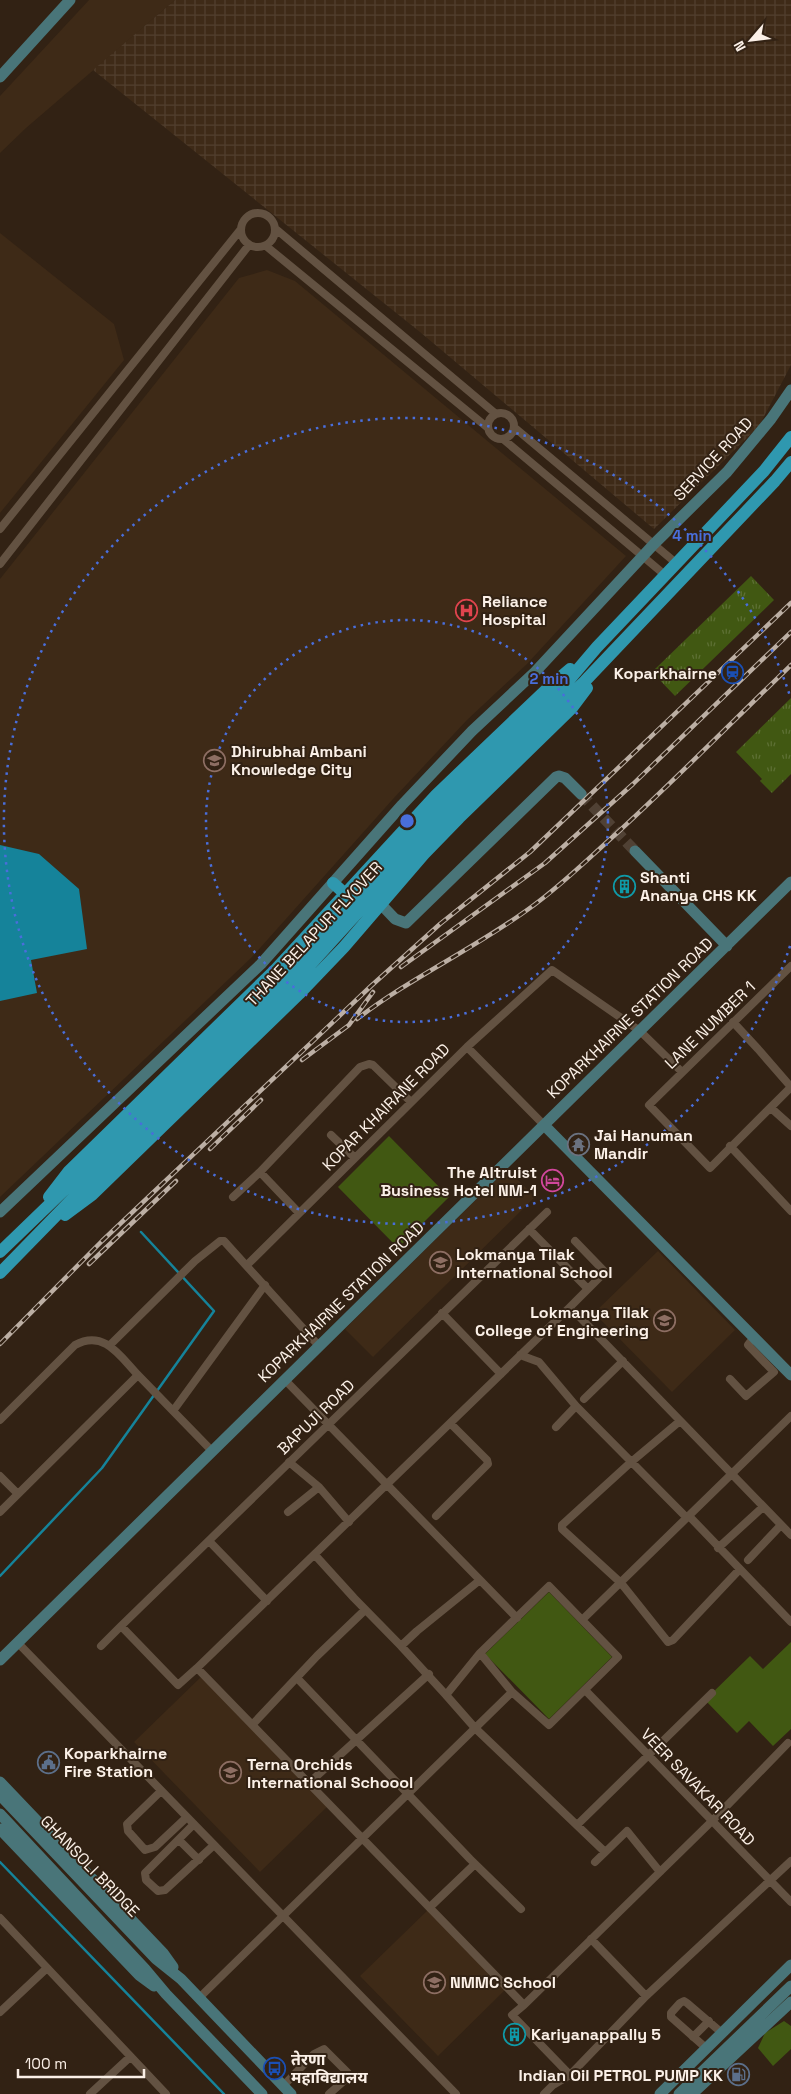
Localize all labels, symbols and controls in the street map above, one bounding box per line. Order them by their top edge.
north arrow [726,15,776,65]
text: N [729,38,750,54]
street label: SERVICE ROAD [669,413,757,505]
text: 4 min [672,526,712,545]
place label: Reliance Hospital [482,591,548,630]
hospital icon: Reliance Hospital [454,598,478,622]
station icon: Koparkhairne [721,661,745,685]
place label: Koparkhairne [614,663,717,684]
text: 2 min [530,669,568,688]
place label: Dhirubhai Ambani Knowledge City [231,741,367,780]
school or university icon: Dhirubhai Ambani Knowledge City [203,748,227,772]
centre of rings [398,812,416,830]
street label: THANE BELAPUR FLYOVER [241,857,387,1011]
place label: Shanti Ananya CHS KK [640,867,757,906]
building icon: Shanti Ananya CHS KK [612,874,636,898]
street label: KOPARKHAIRNE STATION ROAD [542,933,718,1103]
street label: LANE NUMBER 1 [660,976,760,1074]
street label: KOPAR KHAIRANE ROAD [318,1039,454,1175]
place label: Jai Hanuman Mandir [594,1125,693,1164]
temple icon: Jai Hanuman Mandir [566,1132,590,1156]
place label: The Altruist Business Hotel NM-1 [380,1162,537,1201]
hotel icon: The Altruist Business Hotel NM-1 [541,1169,565,1193]
street label: KOPARKHAIRNE STATION ROAD [253,1217,429,1387]
place label: Lokmanya Tilak International School [456,1244,613,1283]
school or university icon: Lokmanya Tilak International School [428,1251,452,1275]
place label: Lokmanya Tilak College of Engineering [475,1302,649,1341]
school or university icon: Lokmanya Tilak College of Engineering [653,1309,677,1333]
street label: BAPUJI ROAD [273,1375,359,1459]
street label: VEER SAVAKAR ROAD [636,1724,760,1850]
place label: Koparkhairne Fire Station [64,1743,167,1782]
public building icon: Koparkhairne Fire Station [36,1750,60,1774]
place label: Terna Orchids International Schoool [247,1754,413,1793]
school or university icon: Terna Orchids International Schoool [219,1761,243,1785]
street label: GHANSOLI BRIDGE [36,1811,144,1921]
school or university icon: NMMC School [422,1970,446,1994]
place label: NMMC School [450,1972,556,1993]
building icon: Kariyanappally 5 [503,2022,527,2046]
place label: Kariyanappally 5 [531,2024,661,2045]
scale bar [18,2046,144,2078]
place label: तेरणा महाविद्यालय [291,2049,368,2088]
text: 100 m [25,2054,67,2073]
bus stop icon: तेरणा महाविद्यालय [263,2056,287,2080]
fuel station icon: Indian Oil PETROL PUMP KK [727,2063,751,2087]
place label: Indian Oil PETROL PUMP KK [518,2065,723,2086]

